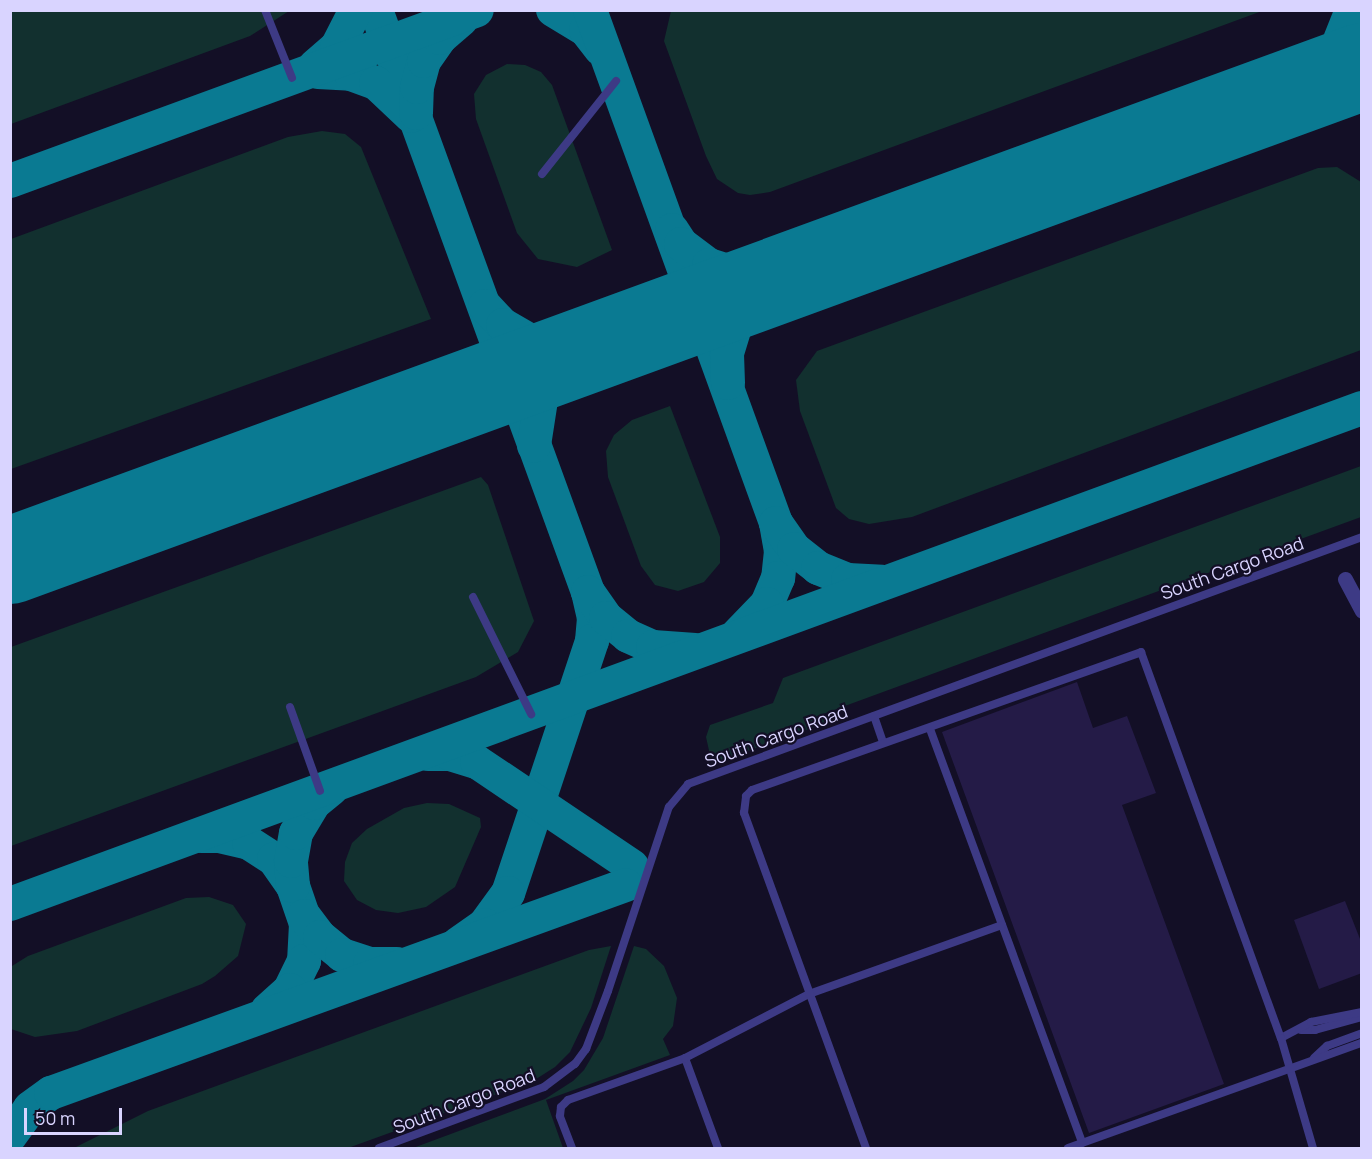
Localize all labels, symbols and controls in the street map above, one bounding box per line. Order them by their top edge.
street label: South Cargo Road [1158,532,1306,604]
street label: South Cargo Road [702,700,850,772]
street label: South Cargo Road [390,1064,538,1138]
scale bar [27,1096,124,1134]
text: 50 m [35,1106,75,1130]

